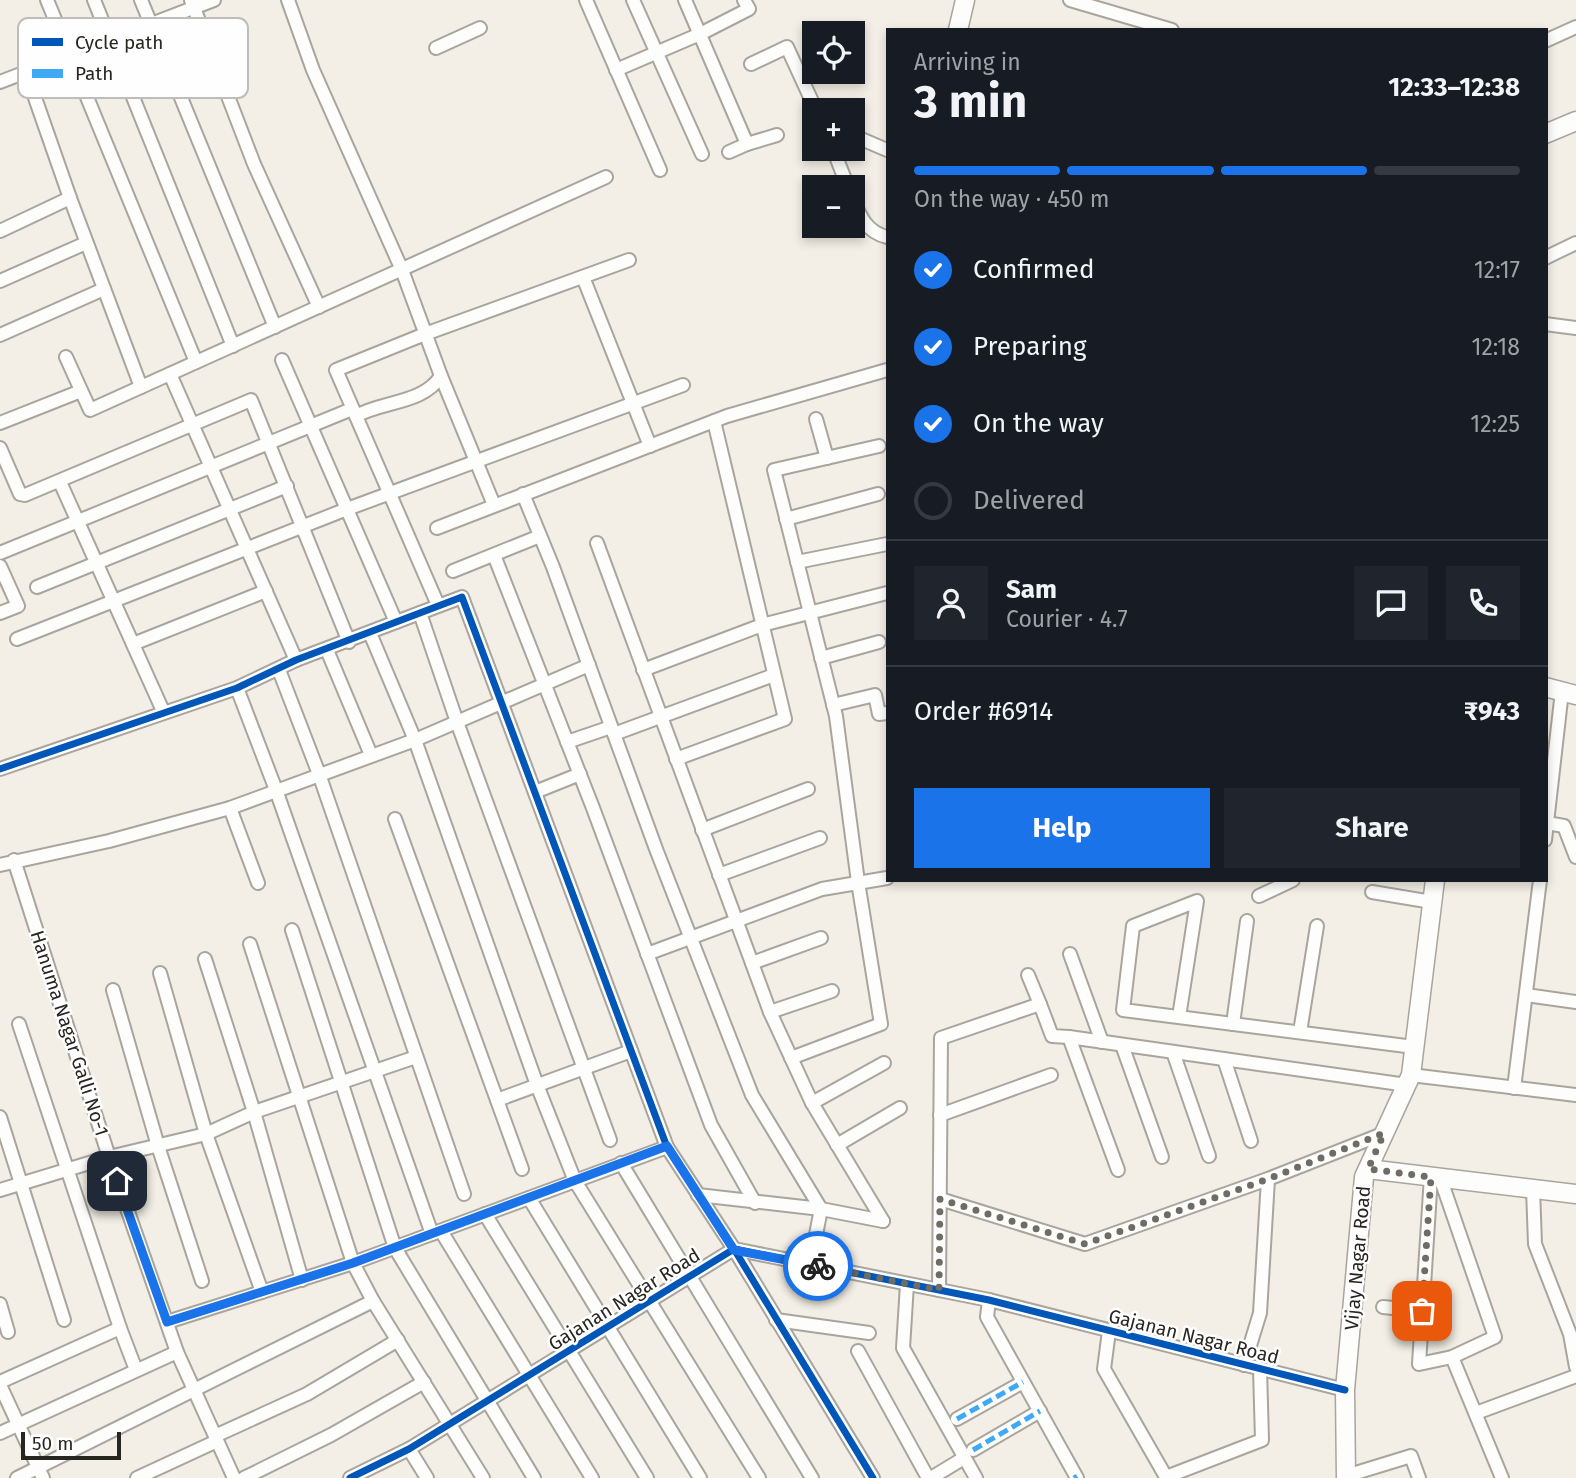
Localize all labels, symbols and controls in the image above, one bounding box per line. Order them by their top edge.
legend [18,18,248,98]
map controls [802,21,865,238]
button: locate [802,21,865,84]
text: Cycle path [75,31,163,54]
text: Arriving in [914,48,1021,76]
text: Path [75,62,113,85]
text: 12:33–12:38 [1388,72,1520,103]
text: 3 min [914,74,1027,129]
button: + [802,98,865,161]
button: − [802,175,865,238]
text: On the way · 450 m [914,185,1109,213]
icon: check [914,251,952,289]
text: Confirmed [973,254,1094,285]
text: 12:17 [1474,256,1520,284]
icon: check [914,328,952,366]
text: Preparing [973,331,1086,362]
text: 12:18 [1471,333,1520,361]
icon: check [914,405,952,443]
text: On the way [973,408,1104,439]
text: 12:25 [1470,410,1520,438]
text: Delivered [973,485,1085,516]
button: person [914,566,988,640]
button: chat [1354,566,1428,640]
button: phone [1446,566,1520,640]
text: Sam [1006,574,1057,605]
text: Courier · 4.7 [1006,605,1128,633]
text: Order #6914 [914,696,1053,727]
text: ₹943 [1464,696,1520,727]
button: Help [914,788,1210,868]
button: Share [1224,788,1520,868]
street label: Hanuma Nagar Galli No-1 [25,927,114,1139]
pin [87,1151,147,1211]
icon: home [98,1162,136,1200]
street label: Vijay Nagar Road [1340,1185,1375,1331]
courier [783,1231,853,1301]
street label: Gajanan Nagar Road [544,1243,704,1355]
icon: bike [799,1247,837,1285]
pin [1392,1281,1452,1341]
icon: bag [1403,1292,1441,1330]
street label: Gajanan Nagar Road [1106,1304,1281,1369]
scale bar [21,1429,121,1461]
text: 50 m [32,1432,73,1455]

